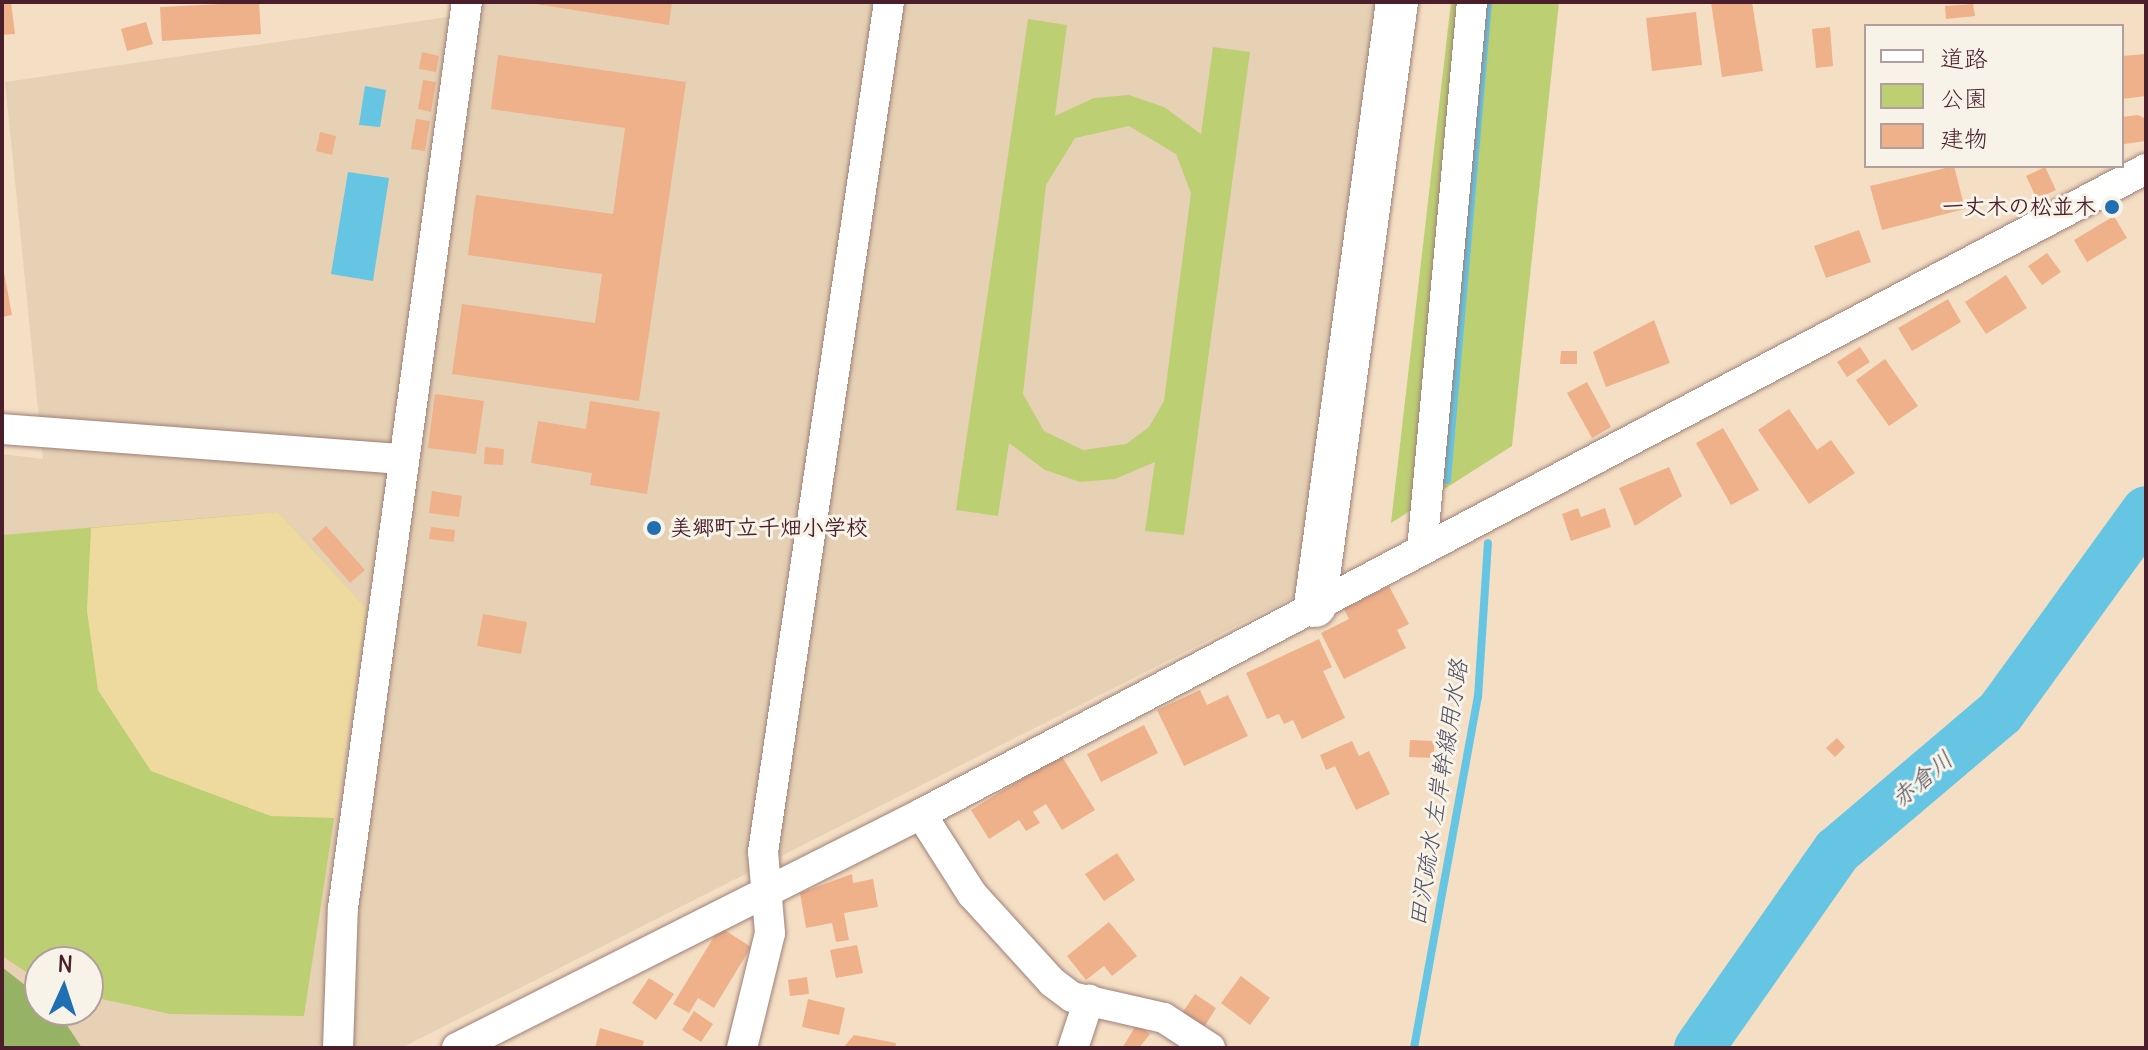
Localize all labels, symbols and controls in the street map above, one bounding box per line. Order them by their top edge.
legend [1864,24,2124,168]
text: 道路 [1940,43,1988,73]
text: 公園 [1940,83,1988,113]
text: 建物 [1940,123,1988,153]
place label: 一丈木の松並木 [1942,194,2096,220]
marker: 一丈木の松並木 [2103,198,2121,216]
place label: 美郷町立千畑小学校 [670,515,868,541]
marker: 美郷町立千畑小学校 [645,519,663,537]
water label: 田沢疏水 左岸幹線用水路 [1403,658,1473,928]
water label: 赤倉川 [1885,745,1959,813]
north arrow [24,946,104,1026]
text: N [57,950,73,978]

